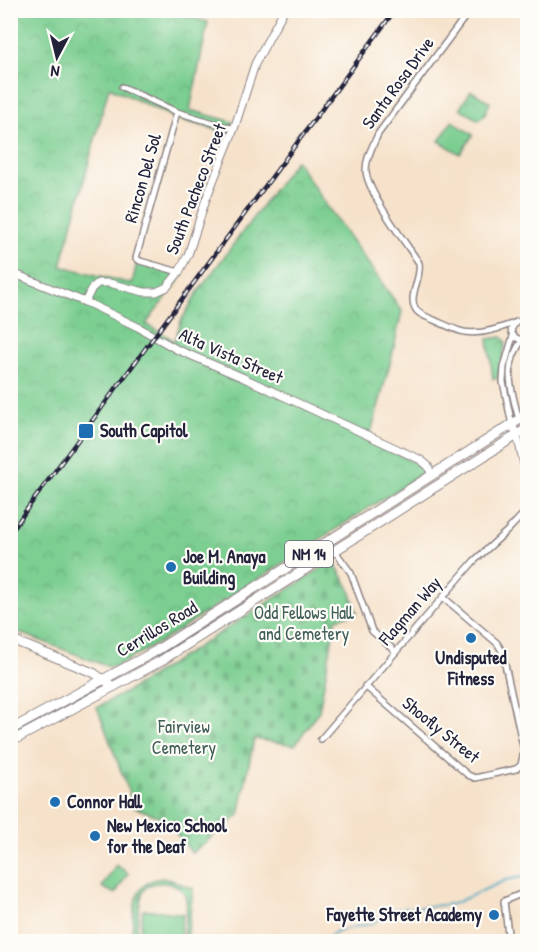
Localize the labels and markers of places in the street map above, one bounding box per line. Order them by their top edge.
place label: South Capitol [100,418,189,444]
marker: South Capitol [77,422,95,440]
place label: Joe M. Anaya Building [183,544,267,591]
marker: Joe M. Anaya Building [164,560,178,574]
marker: Undisputed Fitness [464,631,478,645]
place label: Undisputed Fitness [435,645,507,691]
place label: Connor Hall [67,789,143,814]
marker: Connor Hall [48,795,62,809]
place label: New Mexico School for the Deaf [107,813,228,859]
marker: New Mexico School for the Deaf [88,829,102,843]
place label: Fayette Street Academy [326,902,482,928]
marker: Fayette Street Academy [487,908,501,922]

